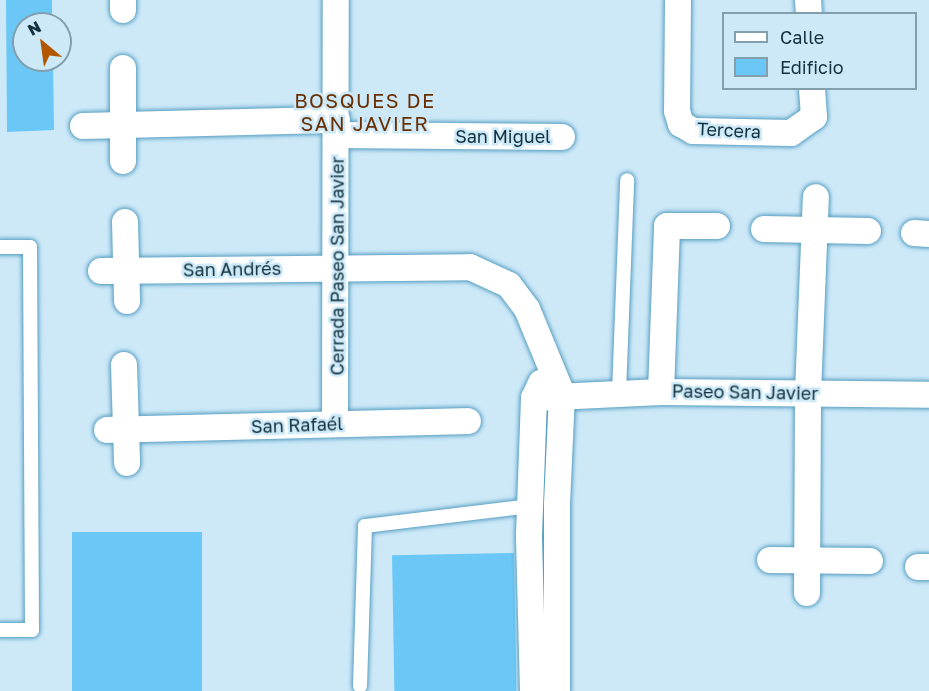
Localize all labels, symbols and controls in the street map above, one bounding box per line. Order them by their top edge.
north arrow [12,12,72,72]
legend [722,12,917,90]
text: N [24,16,44,40]
text: Calle [780,26,824,48]
text: Edificio [780,56,844,78]
district label: BOSQUES DE SAN JAVIER [294,89,436,136]
street label: Tercera [696,118,762,142]
street label: San Miguel [455,125,551,147]
street label: Cerrada Paseo San Javier [326,157,348,375]
street label: San Andrés [183,257,281,281]
street label: Paseo San Javier [672,380,818,404]
street label: San Rafaél [251,413,343,437]

